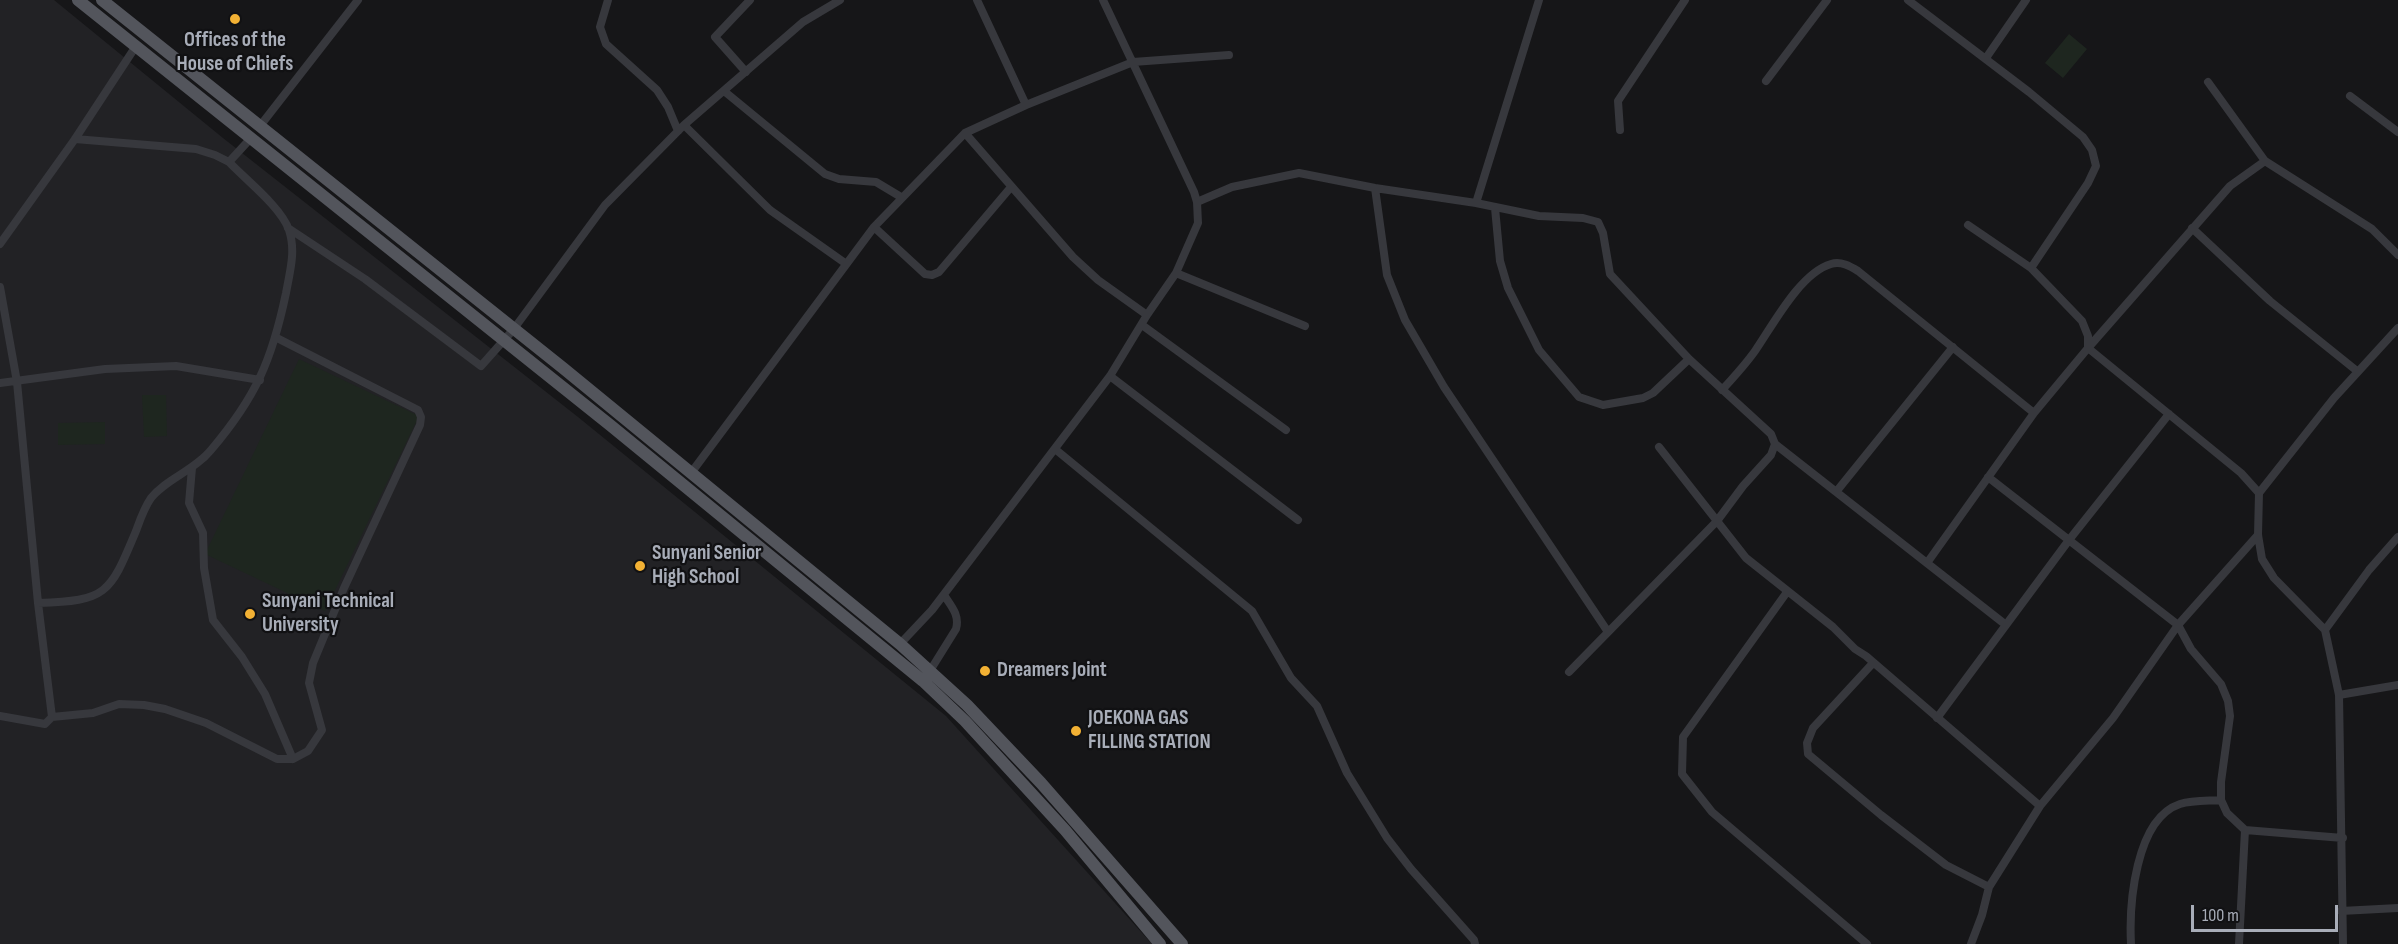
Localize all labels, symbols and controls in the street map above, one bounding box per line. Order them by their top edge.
marker: Offices of the House of Chiefs [228,12,242,26]
place label: Offices of the House of Chiefs [177,28,293,78]
place label: Sunyani Senior High School [652,541,762,591]
marker: Sunyani Senior High School [633,559,647,573]
place label: Sunyani Technical University [262,589,394,639]
marker: Sunyani Technical University [243,607,257,621]
place label: Dreamers Joint [997,658,1107,684]
marker: Dreamers Joint [978,664,992,678]
place label: JOEKONA GAS FILLING STATION [1088,706,1211,756]
marker: JOEKONA GAS FILLING STATION [1069,724,1083,738]
scale bar [2194,893,2341,931]
text: 100 m [2202,905,2239,926]

